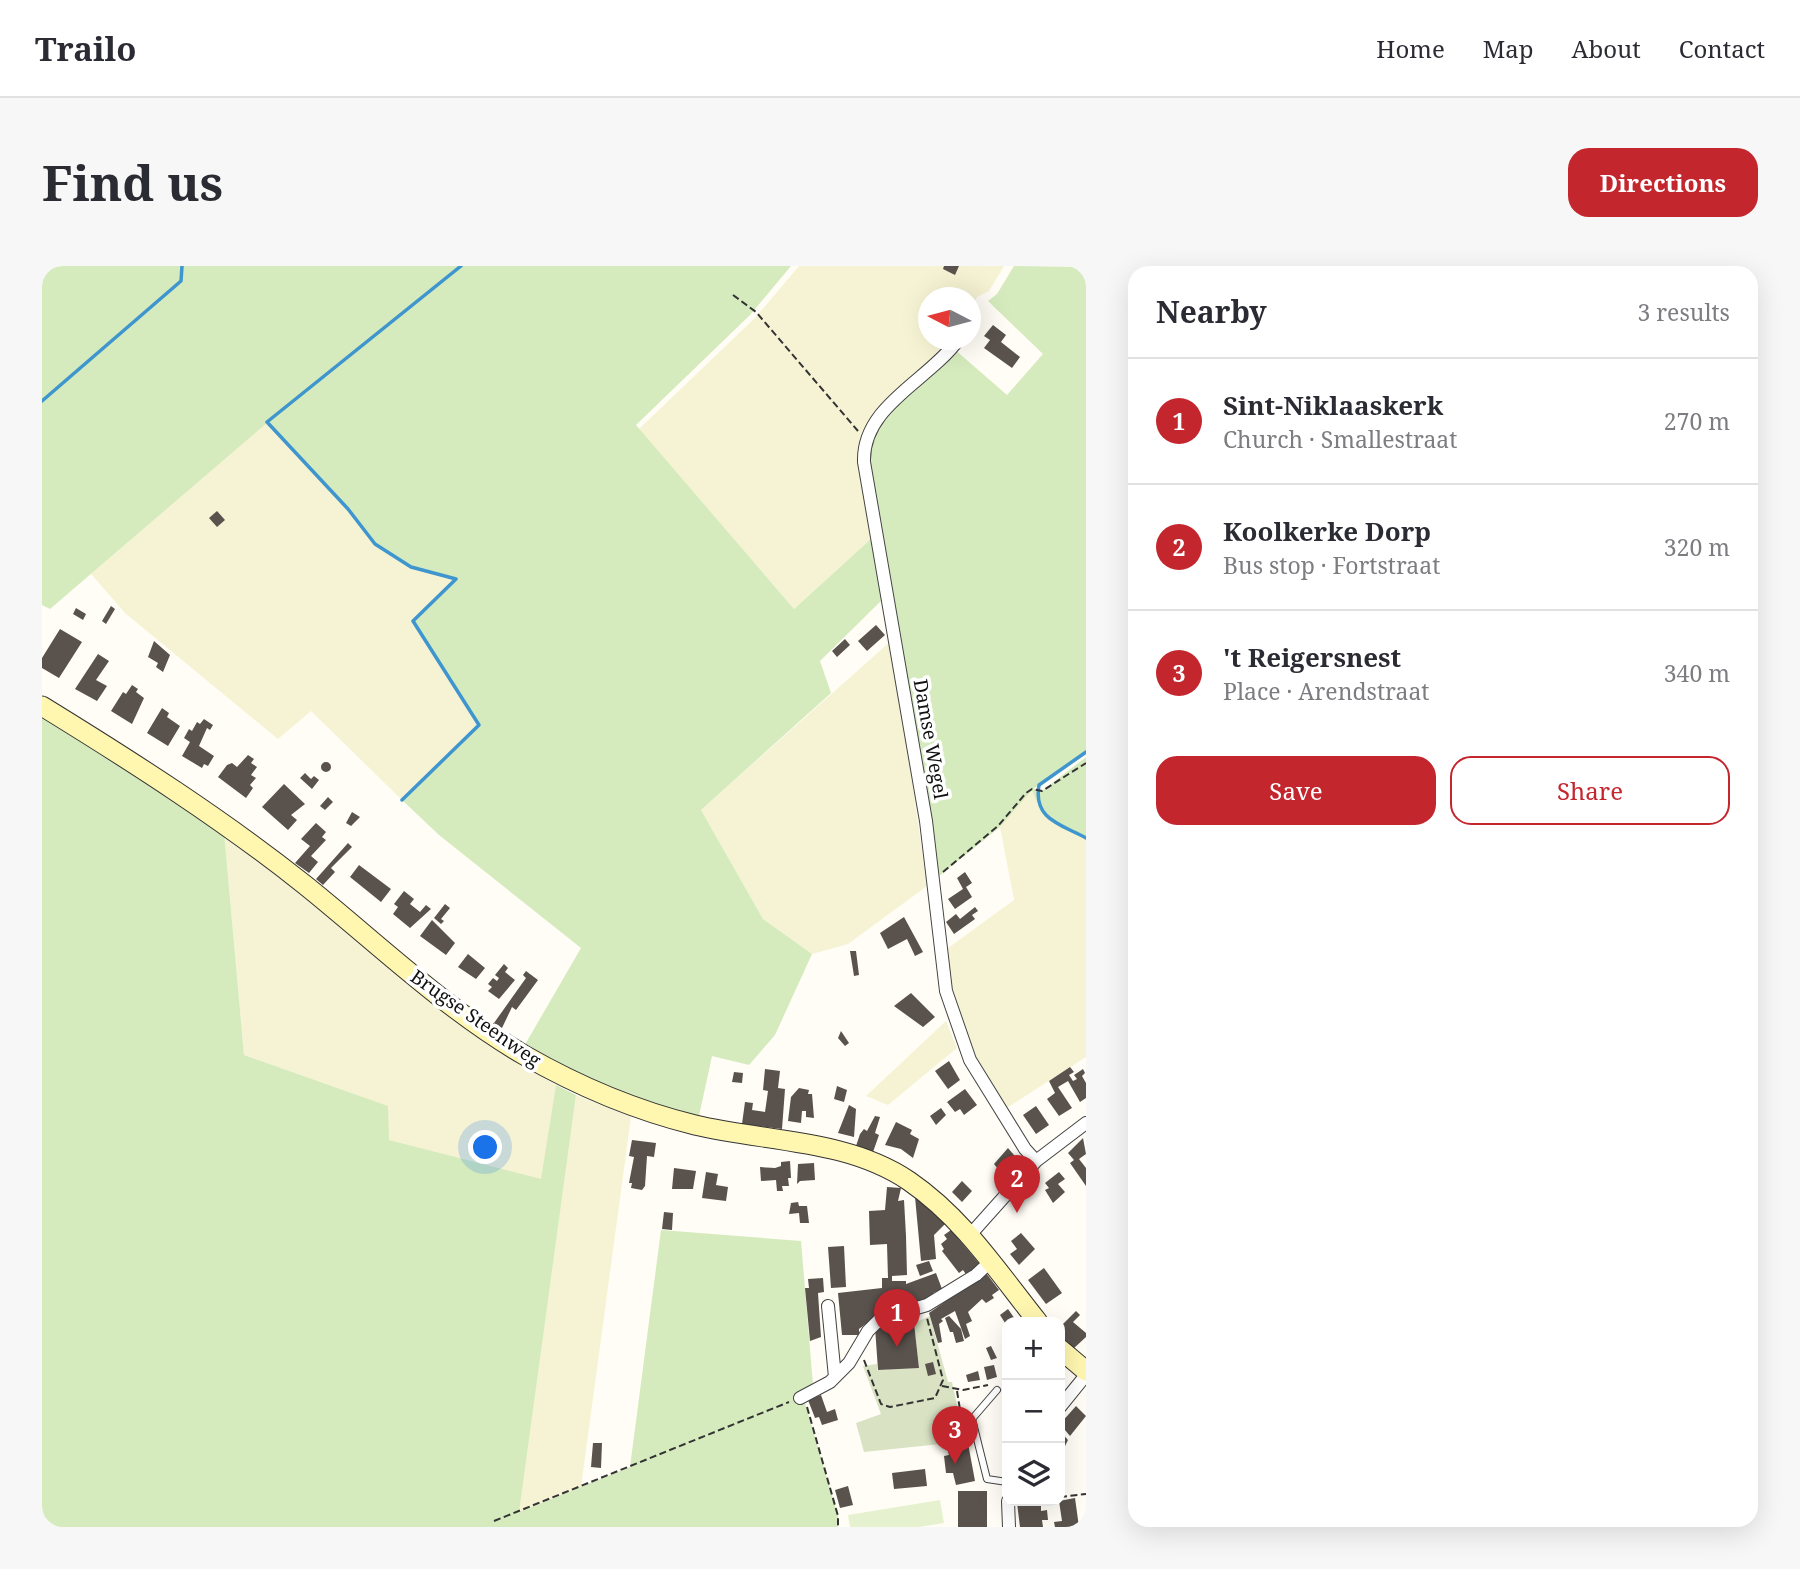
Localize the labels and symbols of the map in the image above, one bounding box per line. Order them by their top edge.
north arrow [918,287,981,350]
street label: Damse Wegel [908,677,954,801]
street label: Brugse Steenweg [406,963,546,1073]
your location [468,1130,502,1164]
pin: 2 [994,1155,1040,1213]
pin: 1 [874,1289,920,1347]
pin: 3 [932,1406,978,1464]

